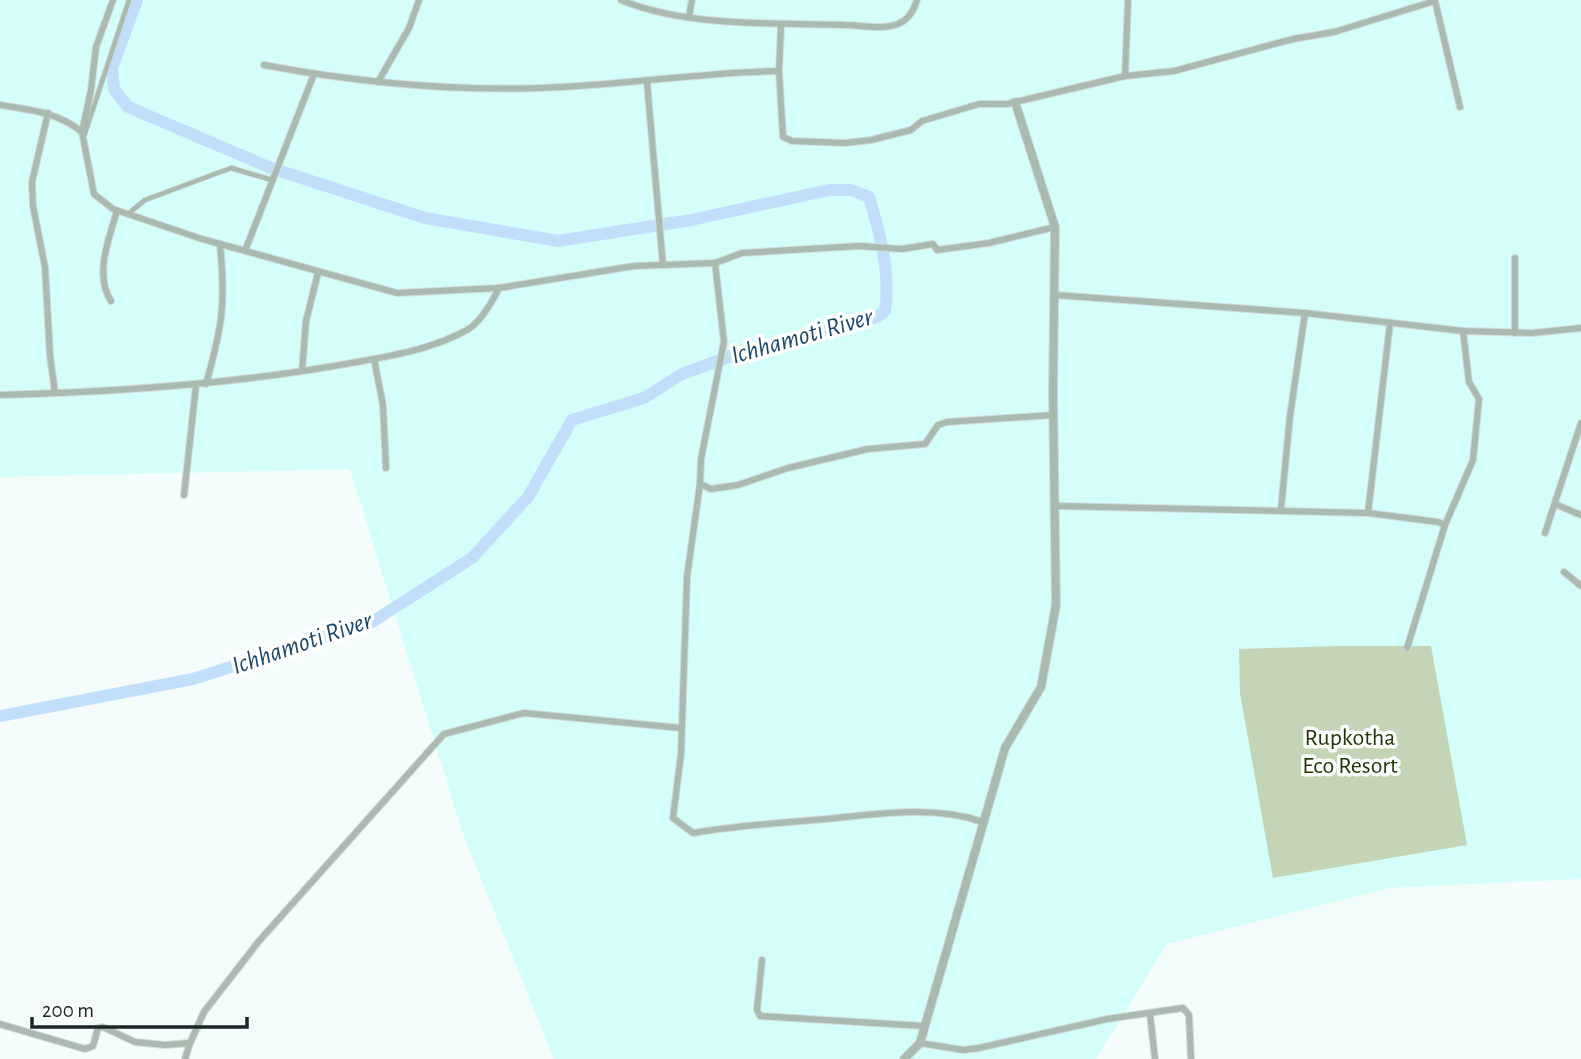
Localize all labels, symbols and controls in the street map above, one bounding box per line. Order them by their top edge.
water label: Ichhamoti River [728,303,877,369]
water label: Ichhamoti River [229,606,377,679]
park label: Rupkotha Eco Resort [1302,726,1398,778]
scale bar [32,986,247,1030]
text: 200 m [42,1000,94,1021]

